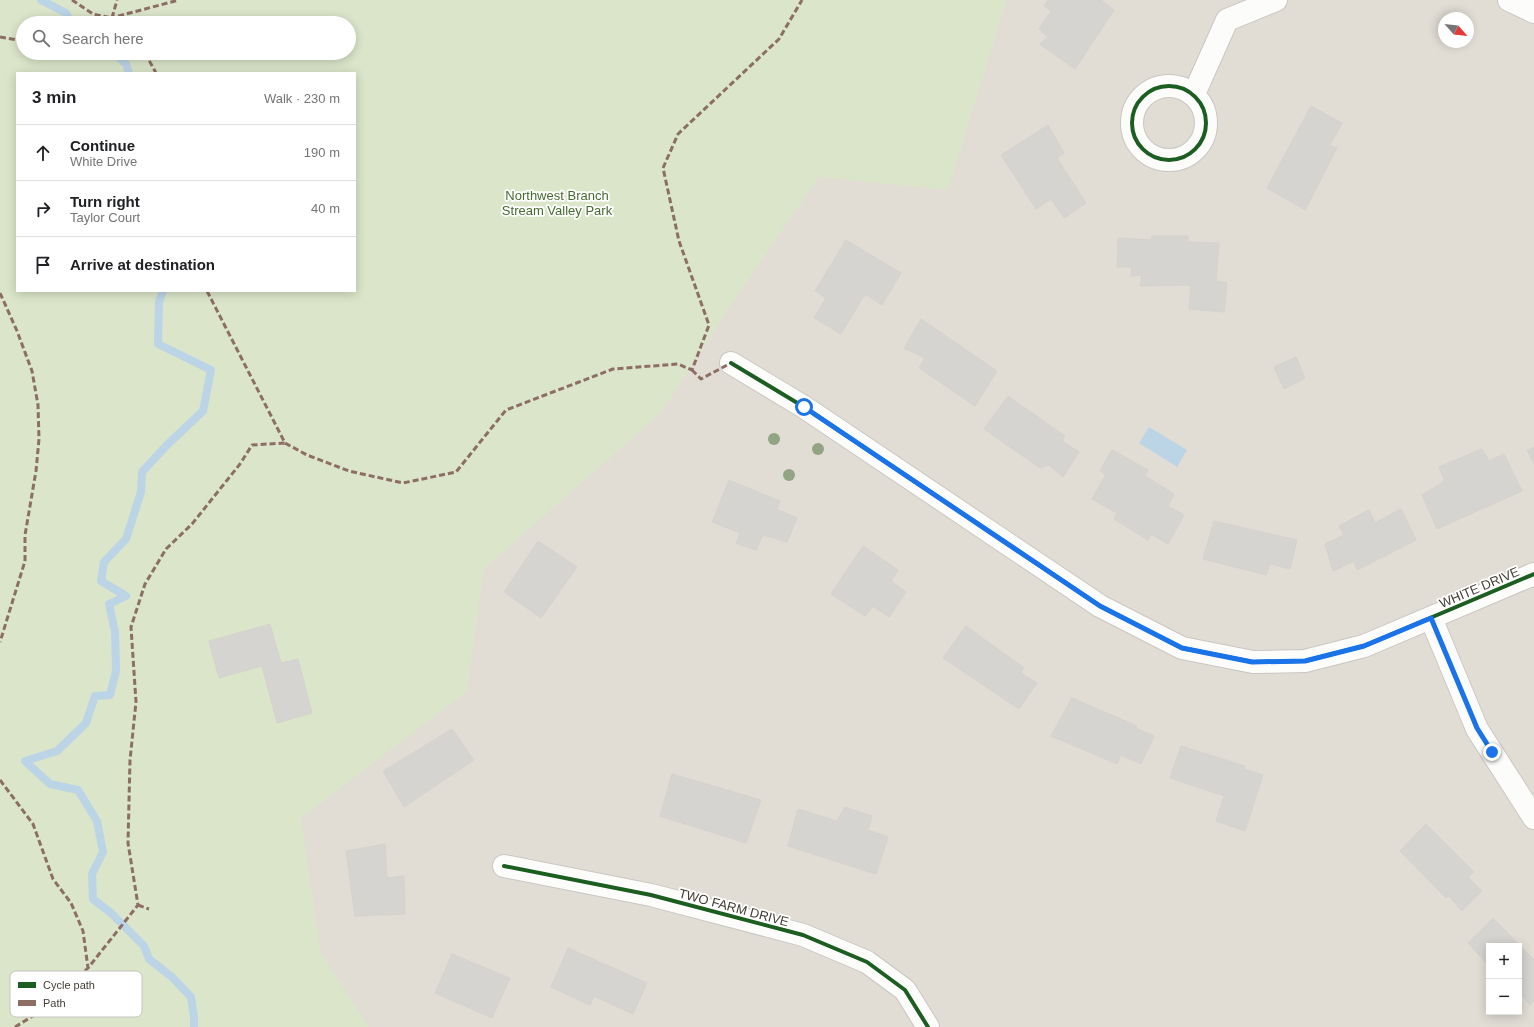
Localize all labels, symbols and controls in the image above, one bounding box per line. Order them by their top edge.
north arrow [1438,12,1474,48]
search box [16,16,356,60]
icon: search [30,27,52,49]
text: Search here [62,30,144,47]
text: 3 min [32,88,76,107]
text: Walk · 230 m [264,91,340,106]
text: Continue [70,137,135,154]
icon: ahead [32,142,54,164]
text: 190 m [304,145,340,160]
text: White Drive [70,154,137,169]
park label: Northwest Branch Stream Valley Park [502,188,613,218]
text: Turn right [70,193,140,210]
icon: right [32,198,54,220]
text: 40 m [311,201,340,216]
text: Taylor Court [70,210,140,225]
icon: arrive [32,254,54,276]
text: Arrive at destination [70,256,215,273]
route start [795,398,813,416]
street label: WHITE DRIVE [1437,564,1522,611]
route end [1483,743,1501,761]
street label: TWO FARM DRIVE [677,886,791,929]
map controls [1486,943,1522,1015]
button: + [1486,943,1522,979]
legend [10,971,142,1017]
text: Cycle path [43,979,95,991]
button: − [1486,979,1522,1015]
text: Path [43,997,66,1009]

